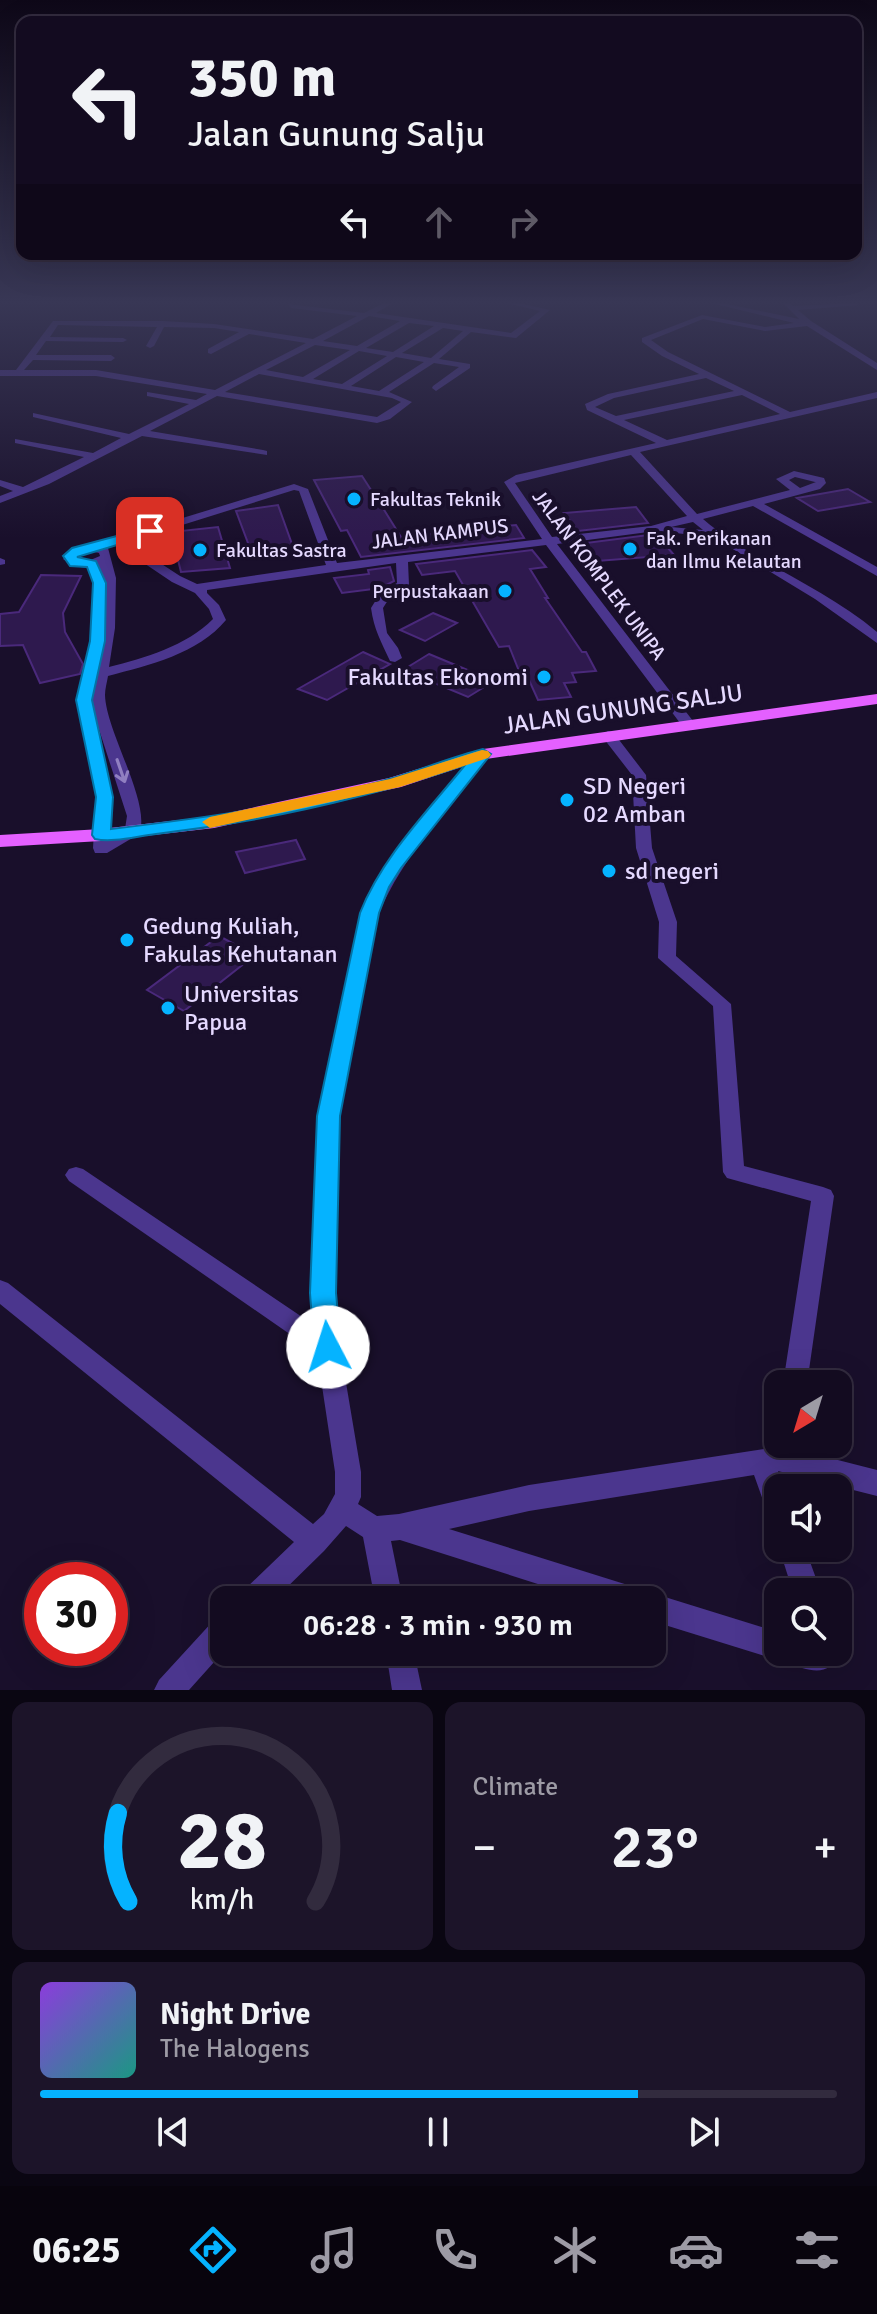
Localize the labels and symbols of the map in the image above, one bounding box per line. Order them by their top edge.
street label: JALAN KOMPLEK UNIPA [527,485,671,665]
place label: Fakultas Teknik [370,487,501,512]
marker: Fakultas Teknik [345,490,363,508]
pin [116,497,184,565]
street label: JALAN KAMPUS [370,513,510,555]
place label: Fak. Perikanan dan Ilmu Kelautan [646,526,802,574]
place label: Fakultas Sastra [216,538,347,563]
marker: Fak. Perikanan dan Ilmu Kelautan [621,540,639,558]
marker: Fakultas Sastra [191,541,209,559]
place label: Perpustakaan [372,579,489,604]
marker: Perpustakaan [496,582,514,600]
place label: Fakultas Ekonomi [348,662,528,692]
marker: Fakultas Ekonomi [535,668,553,686]
street label: JALAN GUNUNG SALJU [501,677,745,741]
one-way arrow [114,758,129,783]
place label: SD Negeri 02 Amban [583,771,686,829]
marker: SD Negeri 02 Amban [558,791,576,809]
place label: sd negeri [625,856,719,886]
marker: sd negeri [600,862,618,880]
place label: Gedung Kuliah, Fakulas Kehutanan [143,911,338,969]
marker: Gedung Kuliah, Fakulas Kehutanan [118,931,136,949]
place label: Universitas Papua [184,979,299,1037]
marker: Universitas Papua [159,999,177,1017]
position arrow [286,1305,370,1389]
north arrow [764,1370,852,1458]
speed limit sign: 30 [24,1562,128,1666]

